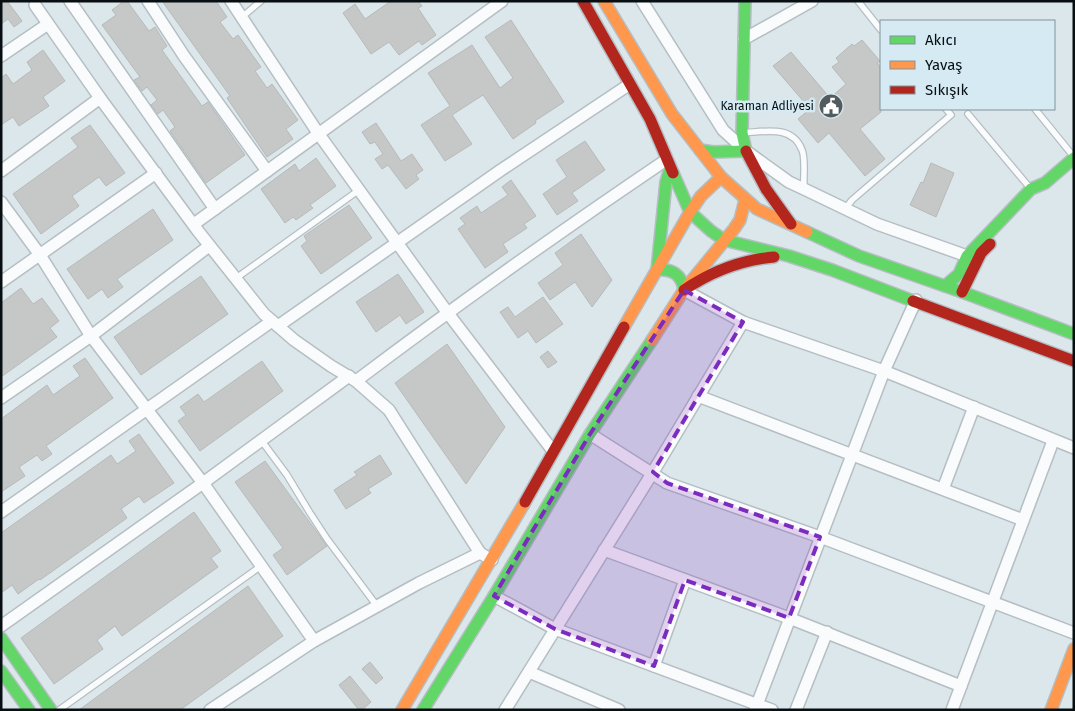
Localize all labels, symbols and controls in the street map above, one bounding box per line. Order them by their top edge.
legend [880,20,1055,110]
text: Akıcı [925,31,957,49]
text: Yavaş [925,56,962,74]
text: Sıkışık [925,81,969,99]
public building icon: Karaman Adliyesi [818,93,844,119]
place label: Karaman Adliyesi [720,99,814,113]

